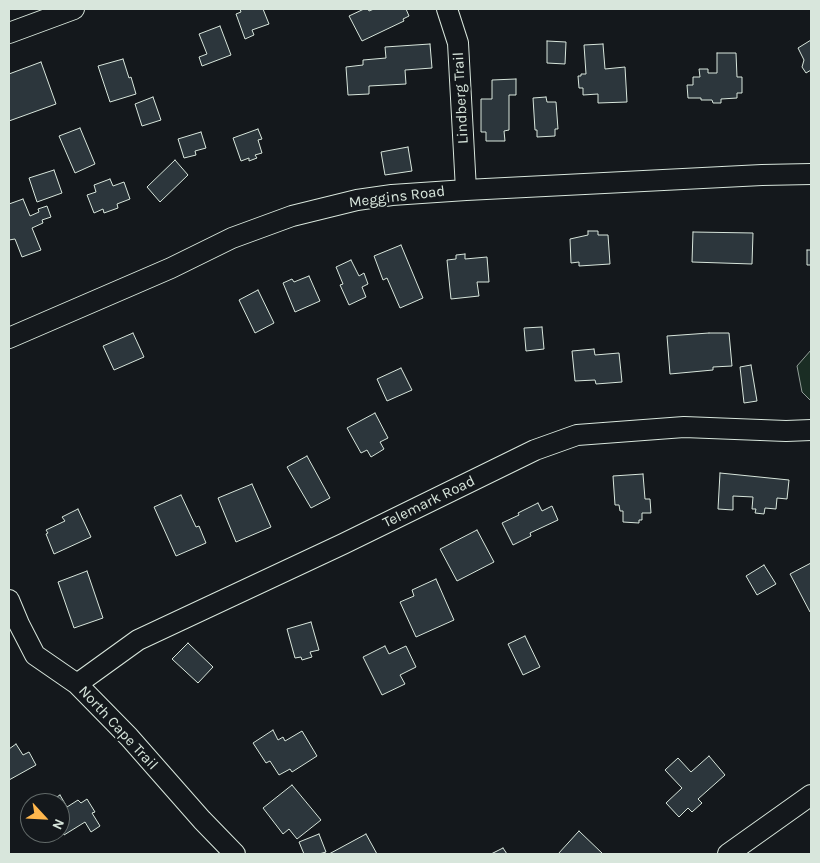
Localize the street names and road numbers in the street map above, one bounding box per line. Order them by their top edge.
street label: Lindberg Trail [450,52,472,144]
street label: Meggins Road [348,182,446,212]
street label: Telemark Road [380,472,478,532]
street label: North Cape Trail [74,682,162,774]

